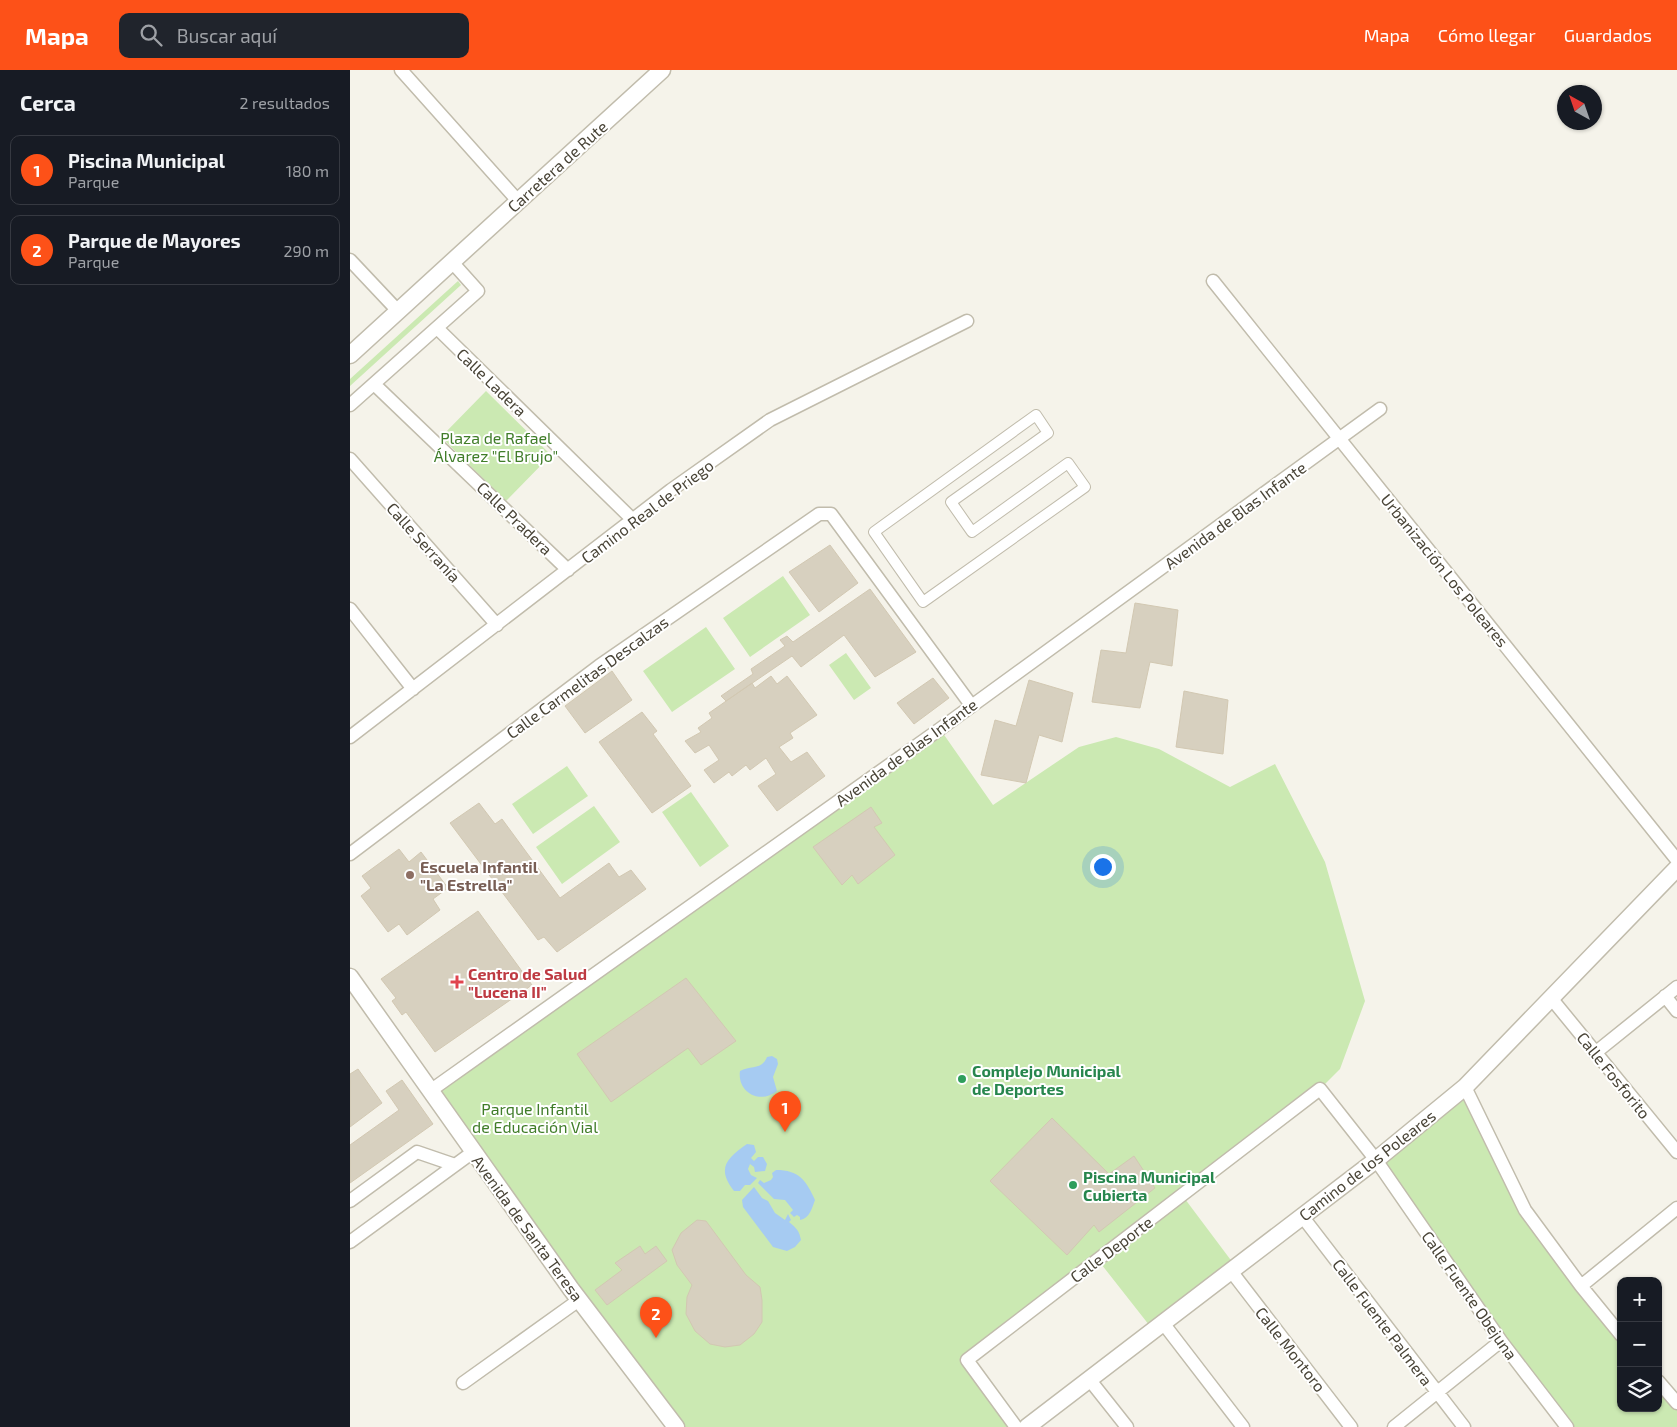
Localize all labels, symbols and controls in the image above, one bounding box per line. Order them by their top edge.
search box [119,13,469,58]
text: Mapa [25,21,89,50]
icon: search [137,21,165,49]
text: Buscar aquí [177,24,277,47]
text: Mapa [1364,24,1410,46]
text: Cómo llegar [1438,24,1536,46]
text: Guardados [1564,24,1652,46]
north arrow [1557,85,1602,130]
text: Cerca [20,90,76,115]
text: 2 resultados [239,93,330,112]
street label: Carretera de Rute [503,116,611,216]
text: Piscina Municipal [68,149,225,172]
text: 1 [34,161,40,180]
text: 180 m [286,161,329,180]
text: Parque [68,172,119,191]
text: Parque de Mayores [68,229,241,252]
text: 2 [32,241,42,260]
text: 290 m [284,241,329,260]
text: Parque [68,252,119,271]
street label: Calle Ladera [453,344,531,420]
park label: Plaza de Rafael Álvarez "El Brujo" [434,428,558,466]
street label: Camino Real de Priego [577,455,717,567]
street label: Avenida de Blas Infante [1161,457,1309,573]
street label: Calle Pradera [473,477,557,559]
street label: Urbanización Los Poleares [1377,490,1513,650]
street label: Calle Serranía [383,498,465,586]
street label: Calle Carmelitas Descalzas [502,612,672,742]
street label: Avenida de Blas Infante [832,694,980,810]
your location [1090,854,1116,880]
place label: Escuela Infantil "La Estrella" [420,857,539,894]
marker: Escuela Infantil "La Estrella" [404,869,416,881]
place label: Centro de Salud "Lucena II" [468,964,587,1001]
marker: Centro de Salud "Lucena II" [450,975,464,989]
street label: Calle Fosforito [1573,1028,1655,1122]
place label: Complejo Municipal de Deportes [972,1061,1122,1098]
marker: Complejo Municipal de Deportes [956,1073,968,1085]
pin: 1 [769,1091,801,1132]
park label: Parque Infantil de Educación Vial [472,1099,598,1136]
street label: Camino de los Poleares [1295,1106,1439,1224]
street label: Avenida de Santa Teresa [469,1151,587,1305]
place label: Piscina Municipal Cubierta [1083,1167,1216,1204]
marker: Piscina Municipal Cubierta [1067,1179,1079,1191]
street label: Calle Deporte [1066,1212,1156,1286]
street label: Calle Fuente Obejuna [1418,1227,1522,1364]
street label: Calle Fuente Palmera [1329,1255,1437,1389]
map controls [1617,1277,1662,1412]
button: + [1617,1277,1662,1322]
pin: 2 [640,1297,672,1338]
street label: Calle Montoro [1252,1303,1330,1395]
button: − [1617,1322,1662,1367]
button: layers [1617,1367,1662,1412]

